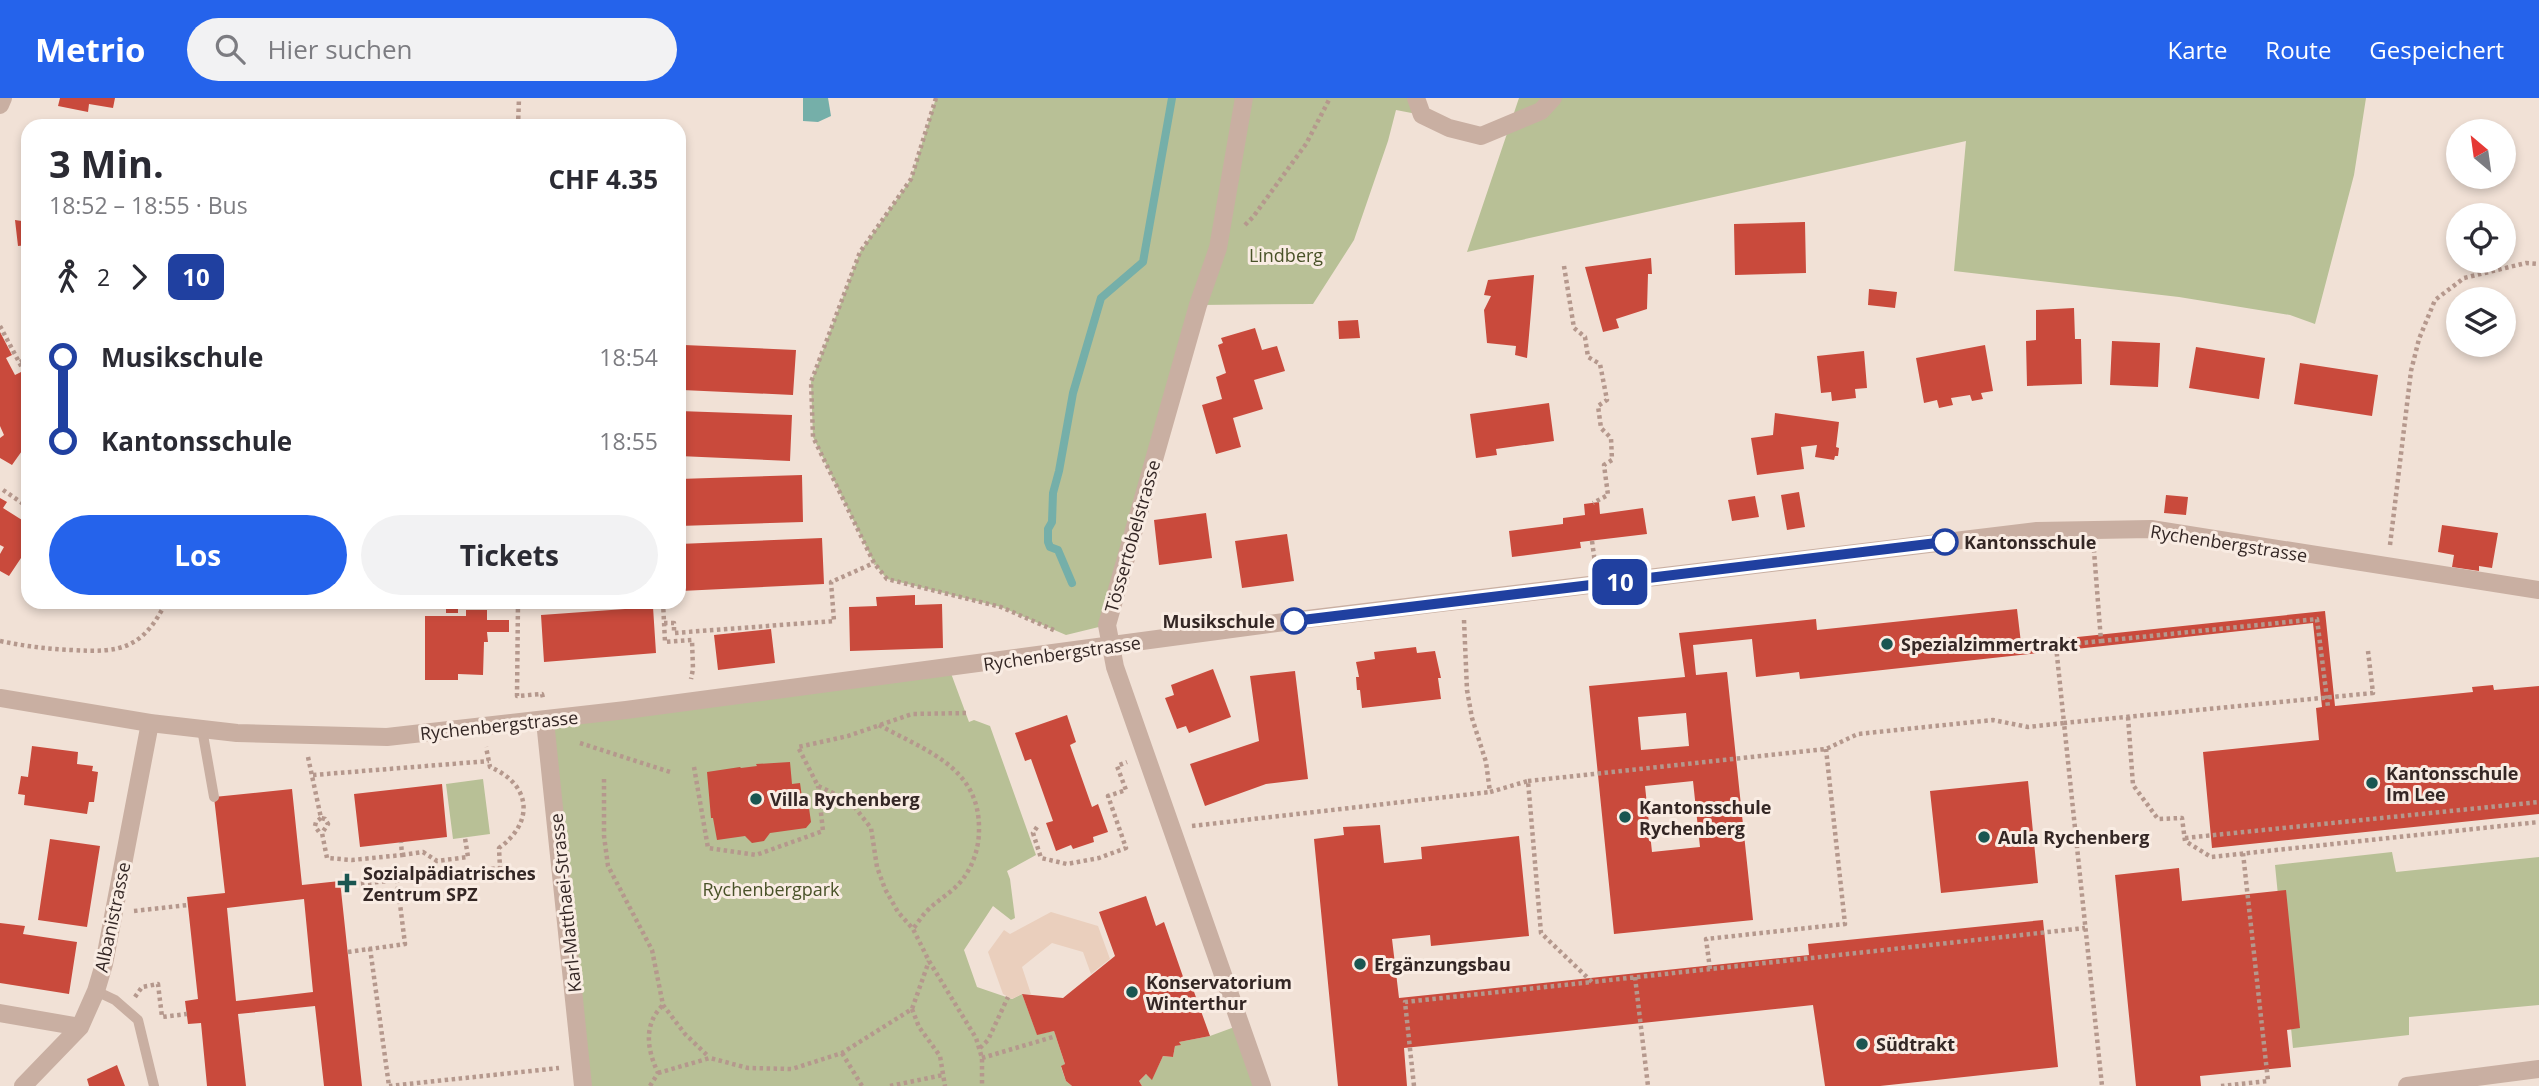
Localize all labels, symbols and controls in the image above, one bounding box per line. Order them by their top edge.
search box [187,18,677,81]
text: Metrio [35,27,145,72]
icon: search [211,30,249,68]
text: Hier suchen [267,31,412,67]
text: Karte [2167,33,2227,66]
text: Route [2265,33,2331,66]
text: Gespeichert [2369,33,2504,66]
north arrow [2446,119,2516,189]
map controls [2446,119,2516,357]
text: 3 Min. [49,137,164,189]
text: CHF 4.35 [549,161,658,197]
text: 18:52 – 18:55 · Bus [49,189,248,221]
button: locate [2446,203,2516,273]
park label: Lindberg [1249,243,1323,267]
icon: walk [49,258,87,296]
icon: forward [120,258,158,296]
text: 10 [182,260,210,293]
text: 2 [97,261,110,293]
button: layers [2446,287,2516,357]
text: Musikschule [101,339,263,375]
text: 18:54 [599,341,658,373]
text: Kantonsschule [101,423,292,459]
text: 18:55 [599,425,658,457]
street label: Tössertobelstrasse [1099,457,1165,615]
button: Los [49,515,347,595]
button: Tickets [361,515,658,595]
street label: Rychenbergstrasse [2149,519,2309,567]
marker: Kantonsschule [1932,529,1958,555]
place label: Kantonsschule [1964,530,2096,554]
line badge: 10 [1588,559,1652,605]
text: 10 [1606,565,1634,598]
marker: Musikschule [1281,608,1307,634]
place label: Musikschule [1163,609,1275,633]
street label: Rychenbergstrasse [982,630,1142,676]
place label: Spezialzimmertrakt [1901,632,2078,656]
marker: Spezialzimmertrakt [1879,636,1895,652]
street label: Rychenbergstrasse [419,705,579,745]
place label: Kantonsschule Im Lee [2386,761,2518,806]
marker: Kantonsschule Im Lee [2364,775,2380,791]
place label: Villa Rychenberg [770,787,920,811]
marker: Villa Rychenberg [748,791,764,807]
place label: Kantonsschule Rychenberg [1639,795,1771,840]
marker: Kantonsschule Rychenberg [1617,809,1633,825]
street label: Karl-Matthaei-Strasse [544,812,586,994]
place label: Aula Rychenberg [1998,825,2149,849]
marker: Aula Rychenberg [1976,829,1992,845]
street label: Albanistrasse [89,860,135,974]
place label: Sozialpädiatrisches Zentrum SPZ [363,861,536,906]
marker: Sozialpädiatrisches Zentrum SPZ [337,873,357,893]
park label: Rychenbergpark [702,877,840,901]
place label: Ergänzungsbau [1374,952,1511,976]
marker: Ergänzungsbau [1352,956,1368,972]
place label: Konservatorium Winterthur [1146,970,1292,1015]
marker: Konservatorium Winterthur [1124,984,1140,1000]
place label: Südtrakt [1876,1032,1955,1056]
marker: Südtrakt [1854,1036,1870,1052]

